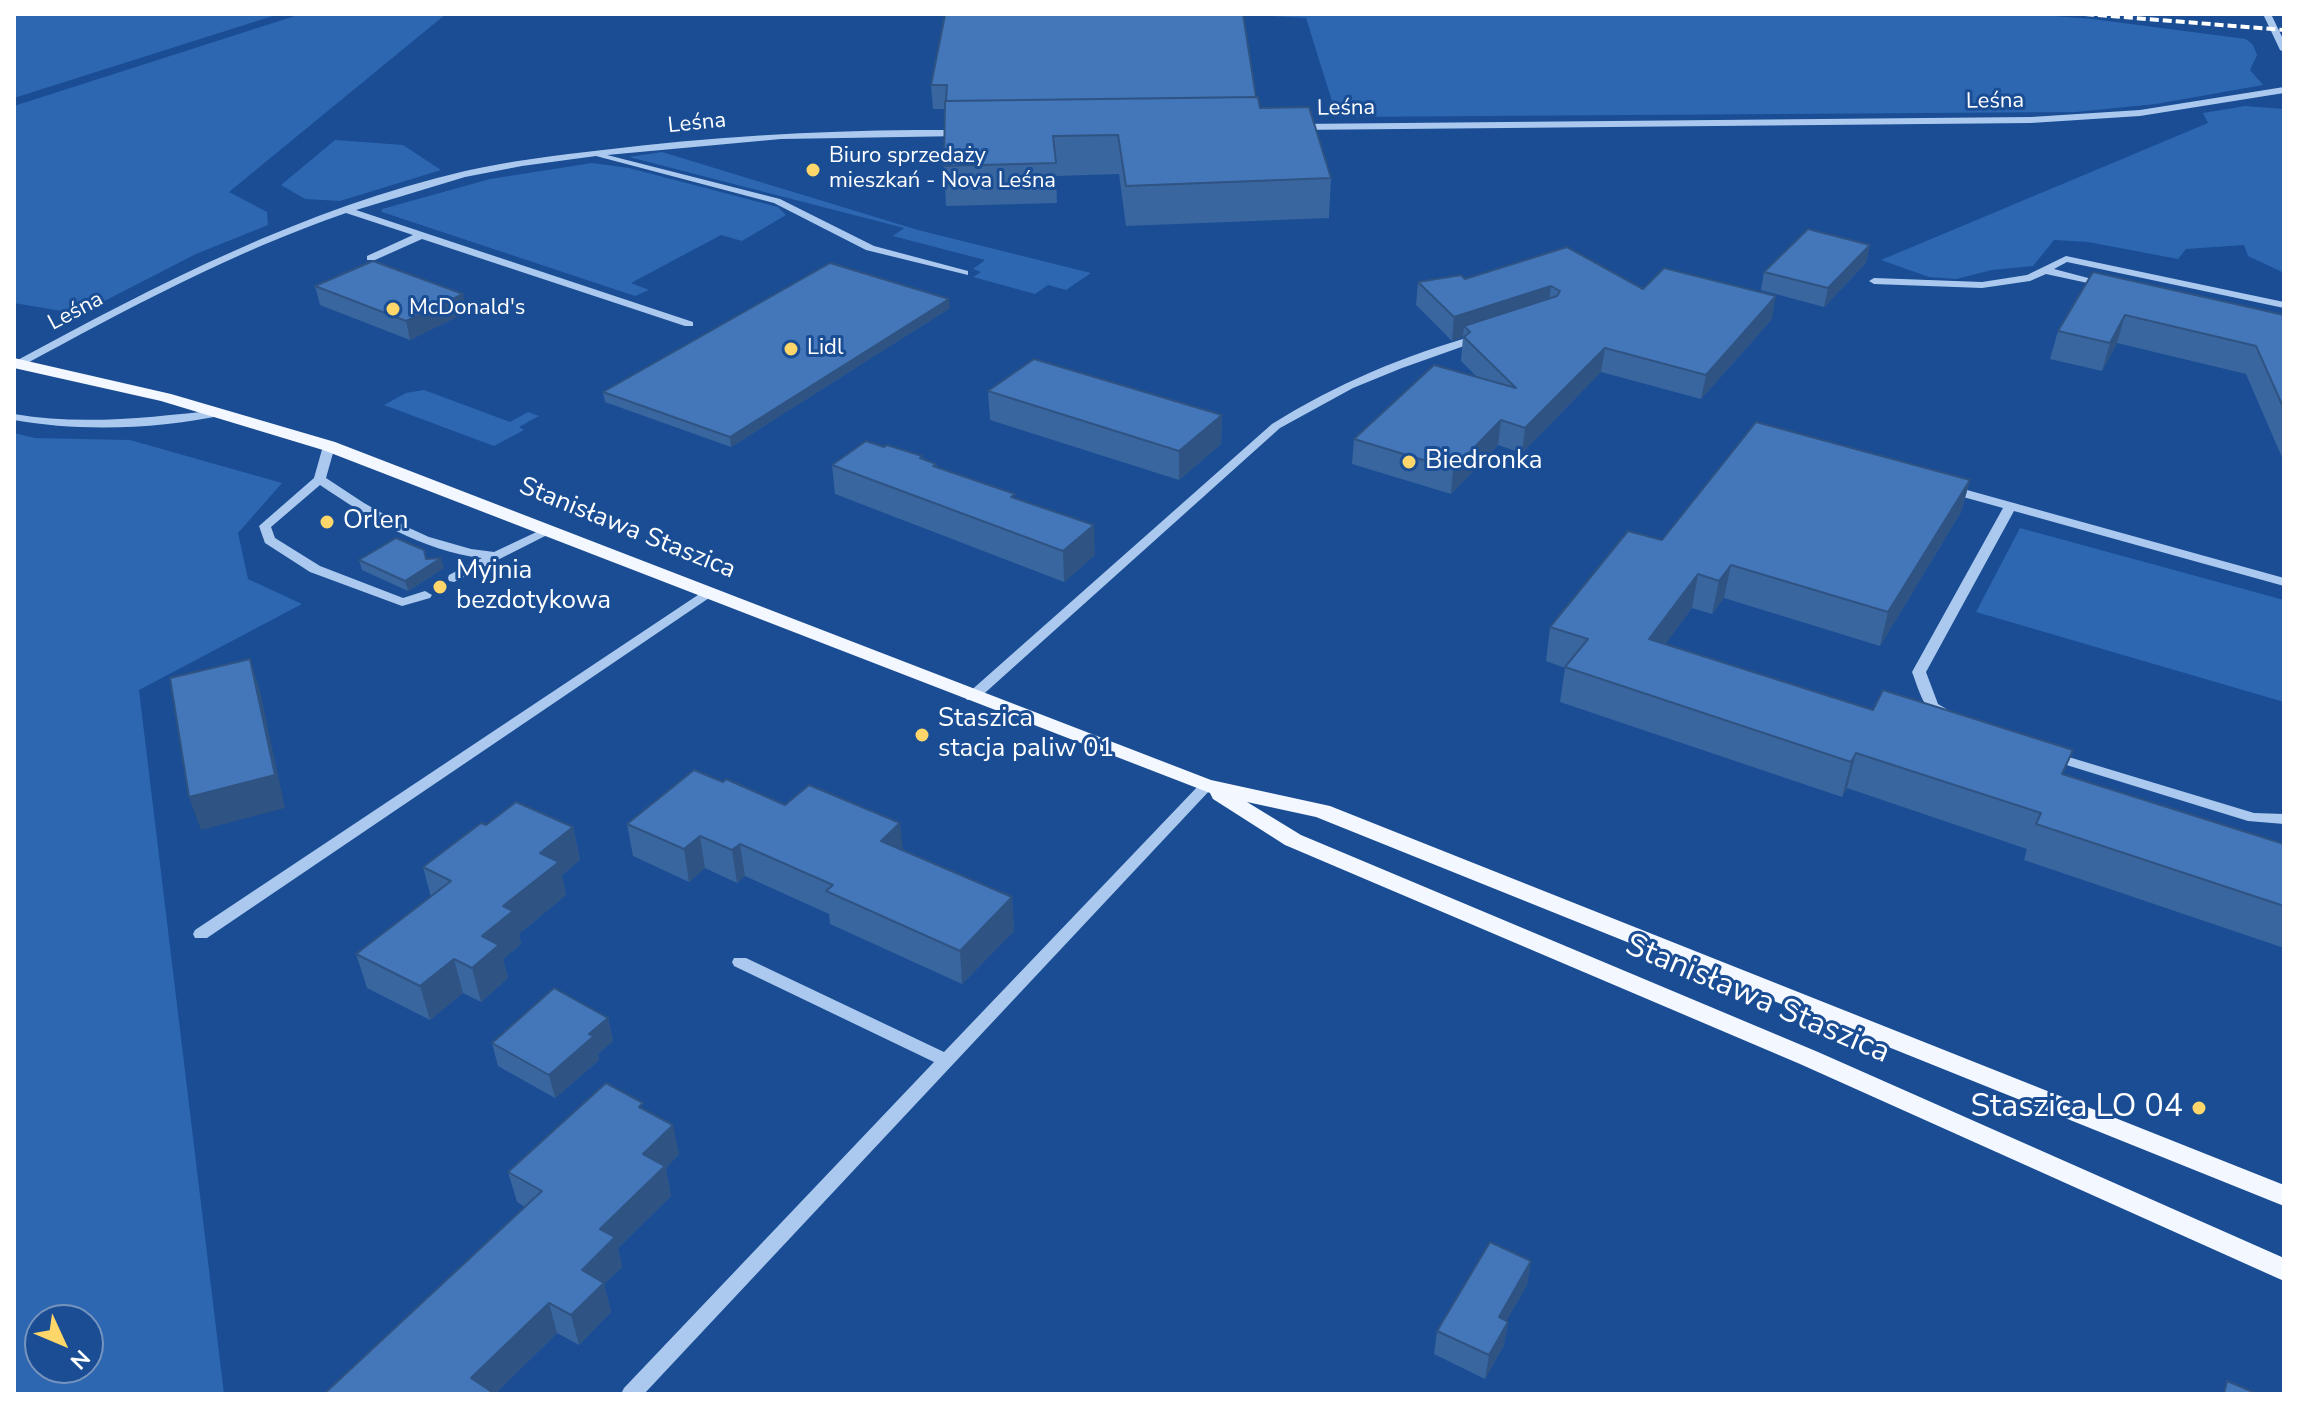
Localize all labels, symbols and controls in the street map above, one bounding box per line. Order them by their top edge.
street label: Leśna [1966,88,2024,116]
street label: Leśna [1317,95,1375,123]
street label: Leśna [667,108,727,140]
place label: Biuro sprzedaży mieszkań - Nova Leśna [829,144,1056,196]
marker: Biuro sprzedaży mieszkań - Nova Leśna [804,161,822,179]
street label: Leśna [44,287,108,337]
place label: McDonald's [409,296,525,322]
marker: McDonald's [384,300,402,318]
place label: Lidl [807,336,843,362]
marker: Lidl [782,340,800,358]
place label: Biedronka [1425,446,1543,478]
marker: Biedronka [1400,453,1418,471]
street label: Stanisława Staszica [514,471,740,587]
place label: Orlen [343,506,408,538]
marker: Orlen [318,513,336,531]
place label: Myjnia bezdotykowa [456,556,611,618]
marker: Myjnia bezdotykowa [431,578,449,596]
place label: Staszica stacja paliw 01 [938,704,1114,766]
marker: Staszica stacja paliw 01 [913,726,931,744]
street label: Stanisława Staszica [1619,927,1895,1073]
place label: Staszica LO 04 [1970,1089,2183,1127]
marker: Staszica LO 04 [2190,1099,2208,1117]
north arrow [24,1304,104,1384]
text: N [63,1343,96,1376]

